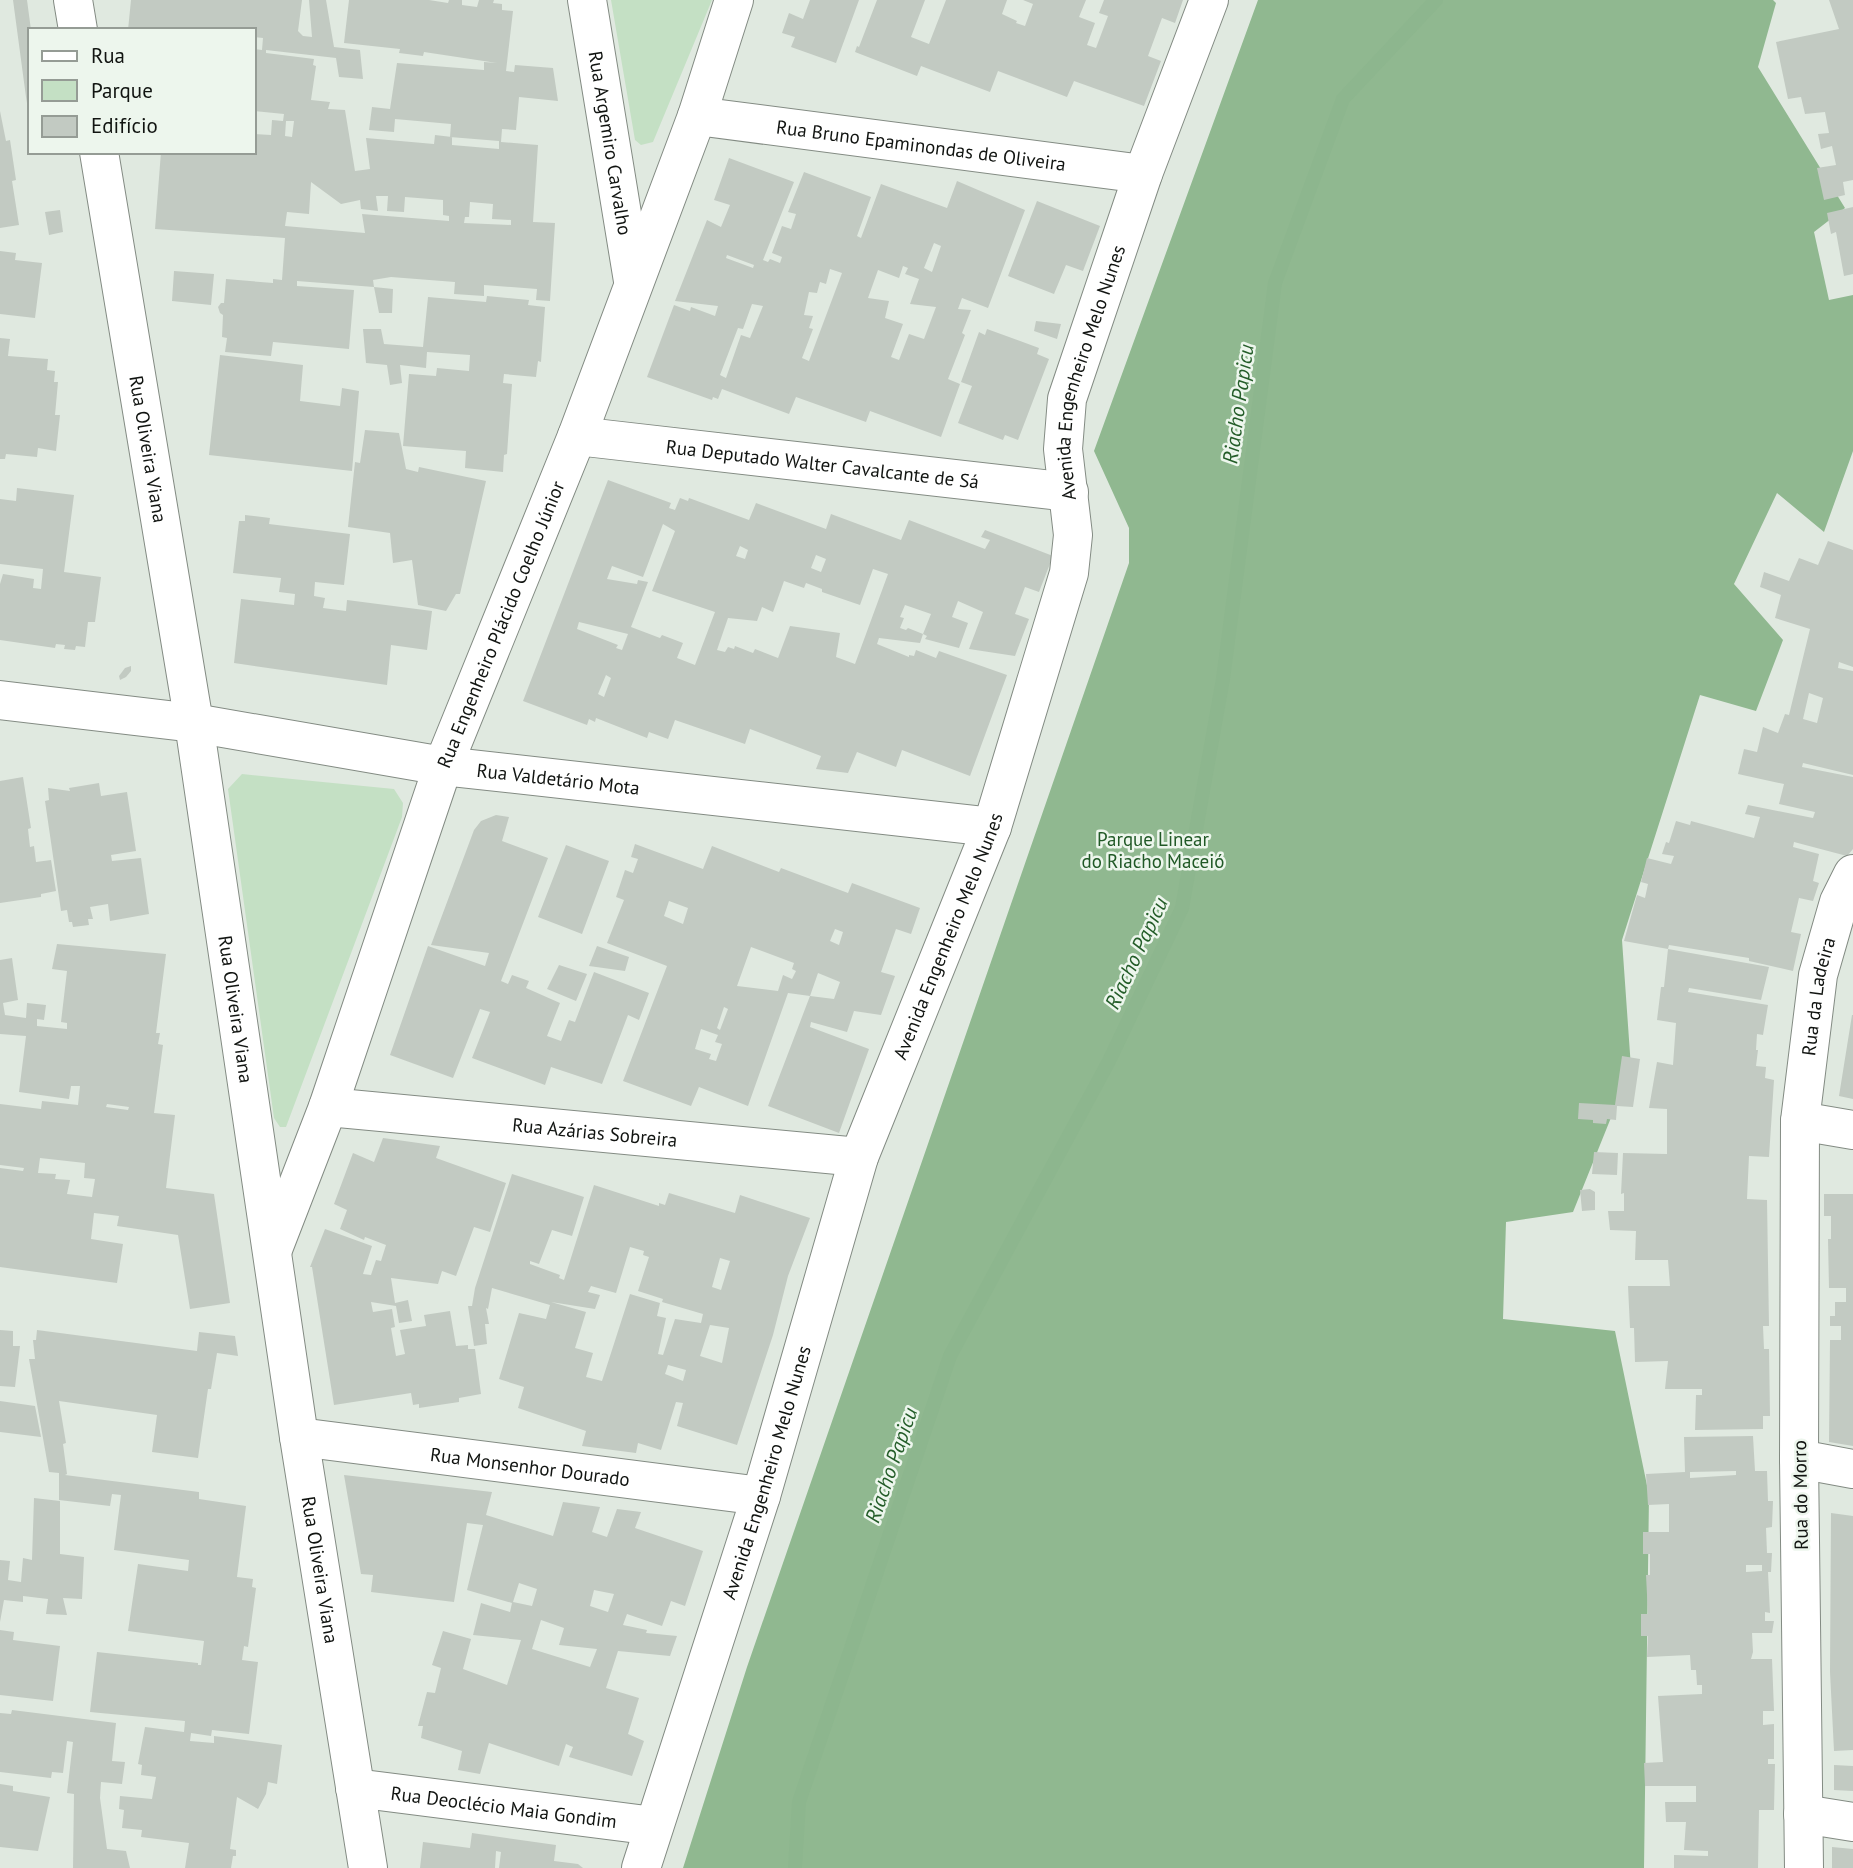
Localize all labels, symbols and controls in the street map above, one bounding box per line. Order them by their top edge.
legend [28,28,256,154]
text: Rua [91,42,125,69]
street label: Rua Argemiro Carvalho [584,49,637,237]
text: Parque [91,77,153,104]
text: Edifício [91,112,158,139]
street label: Rua Bruno Epaminondas de Oliveira [775,114,1067,176]
street label: Avenida Engenheiro Melo Nunes [1051,242,1130,502]
water label: Riacho Papicu [1216,342,1260,465]
street label: Rua Oliveira Viana [124,374,172,524]
street label: Rua Deputado Walter Cavalcante de Sá [665,434,980,494]
street label: Rua Engenheiro Plácido Coelho Júnior [432,477,570,771]
street label: Rua Valdetário Mota [475,758,641,800]
street label: Avenida Engenheiro Melo Nunes [888,810,1008,1063]
park label: Parque Linear do Riacho Maceió [1081,827,1225,873]
water label: Riacho Papicu [1098,893,1174,1013]
street label: Rua Oliveira Viana [213,934,259,1084]
street label: Rua da Ladeira [1796,934,1840,1057]
street label: Rua Azárias Sobreira [511,1112,678,1152]
street label: Avenida Engenheiro Melo Nunes [717,1343,816,1602]
water label: Riacho Papicu [859,1403,923,1526]
street label: Rua do Morro [1787,1440,1813,1550]
street label: Rua Monsenhor Dourado [429,1442,631,1491]
street label: Rua Oliveira Viana [297,1494,344,1645]
street label: Rua Deoclécio Maia Gondim [389,1781,618,1833]

